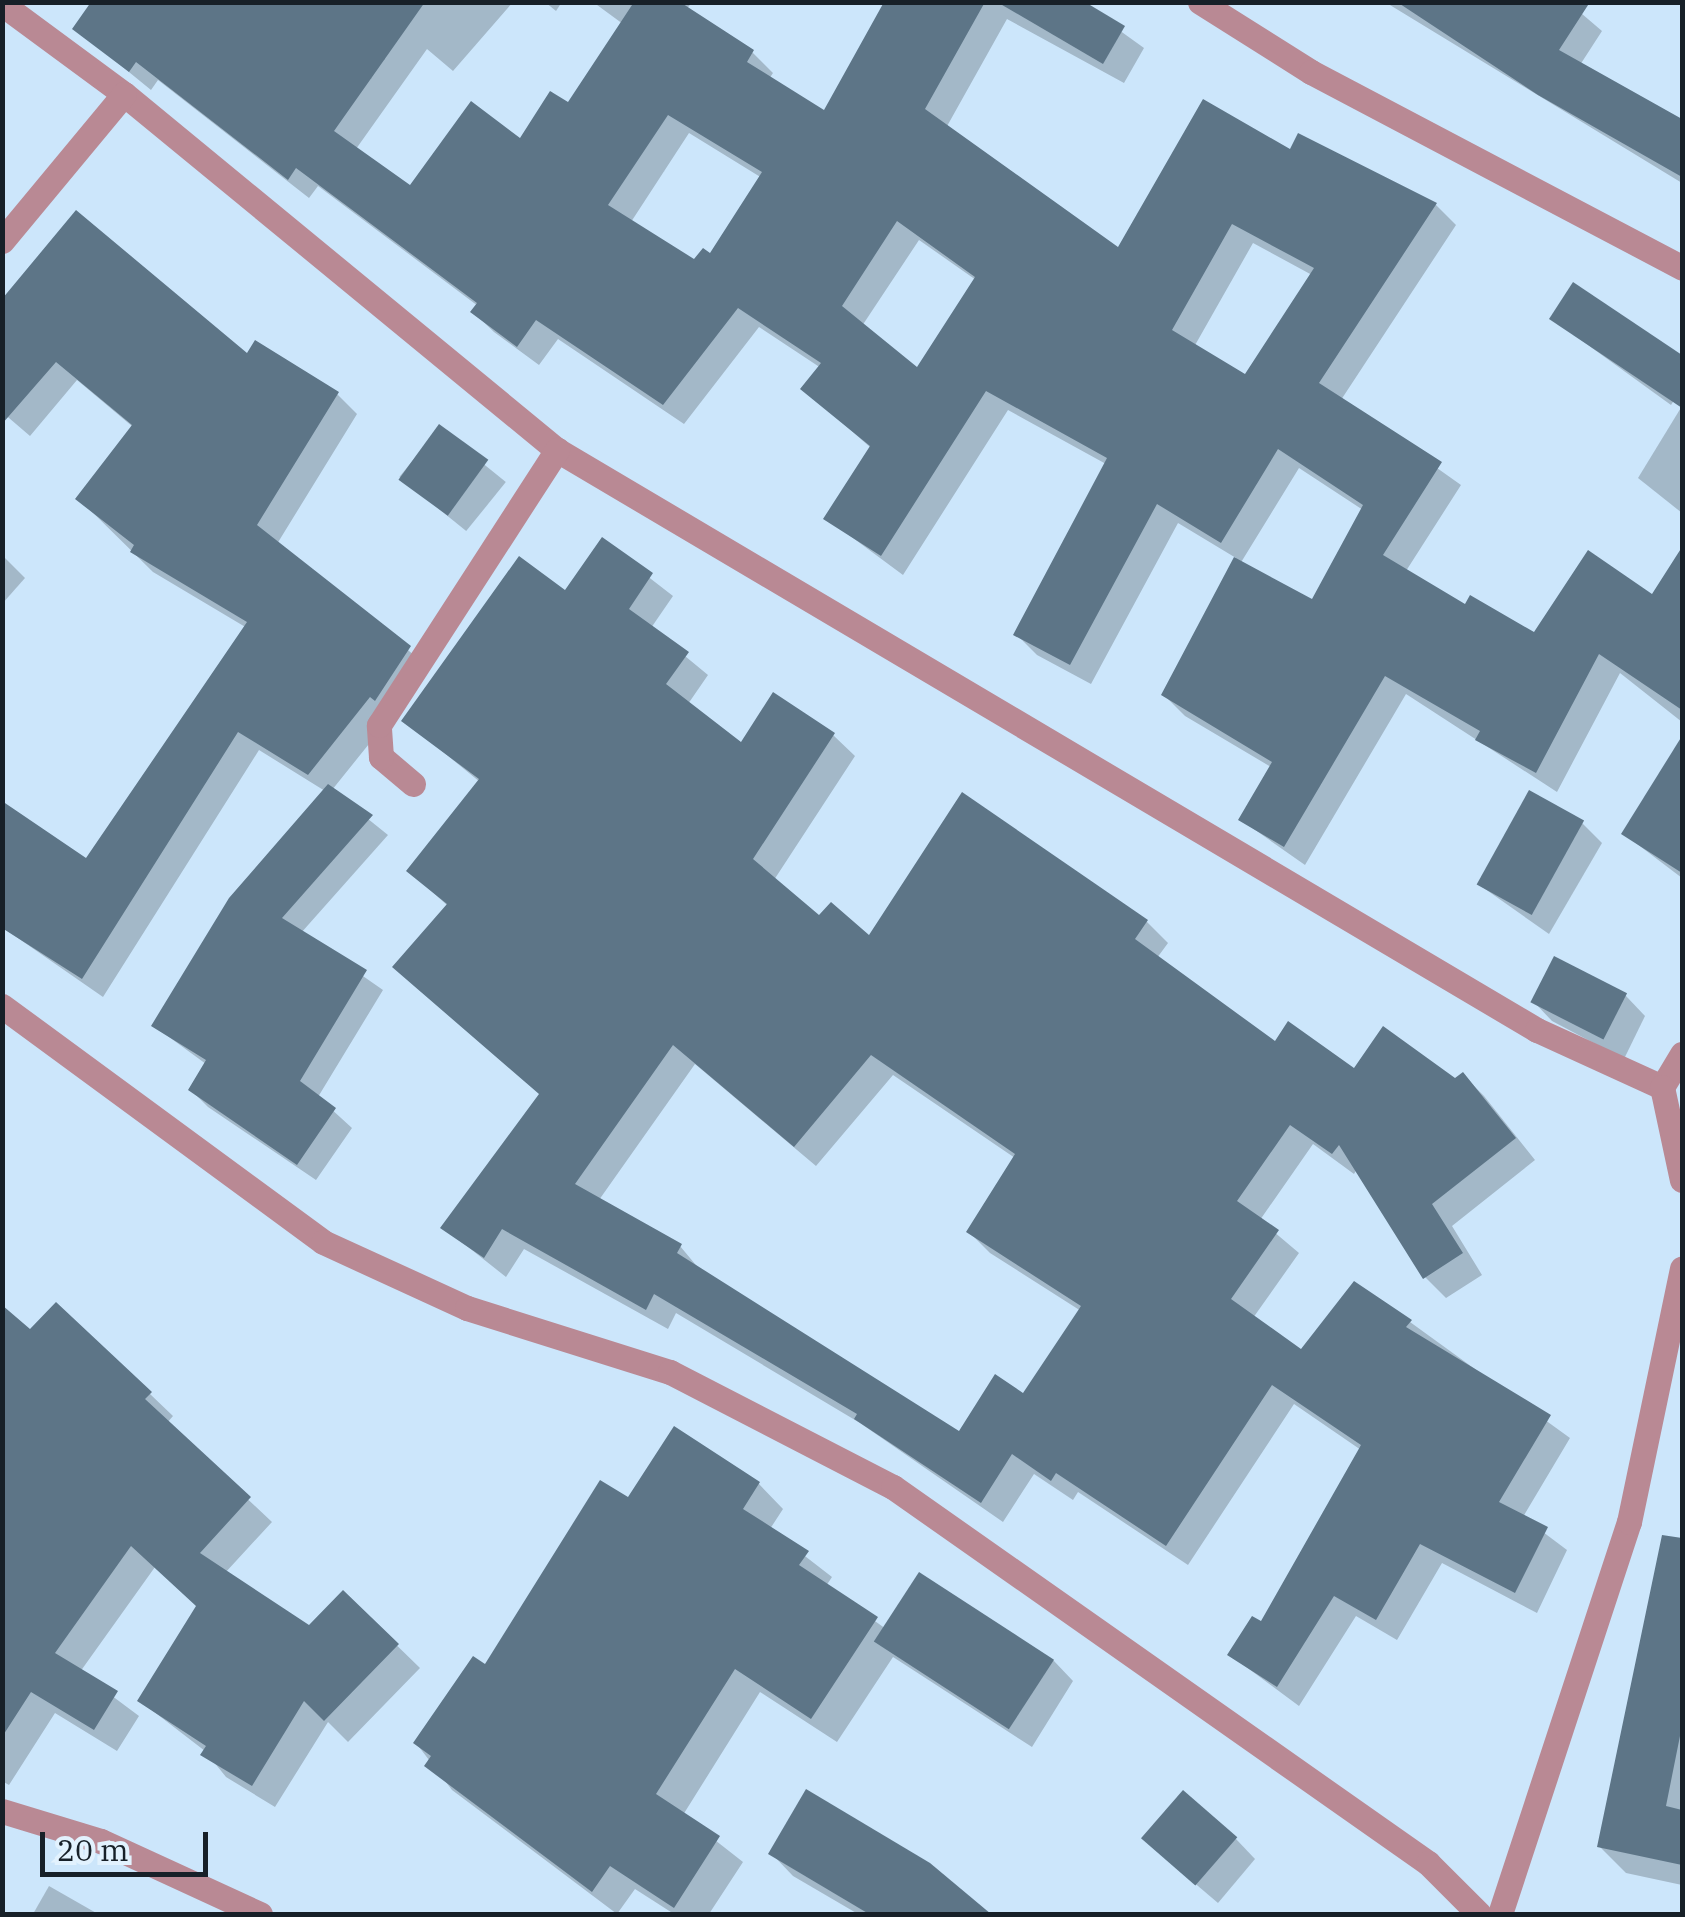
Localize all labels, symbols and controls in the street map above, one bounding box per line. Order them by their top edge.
scale bar [45,1812,212,1874]
text: 20 m [57,1830,129,1869]

